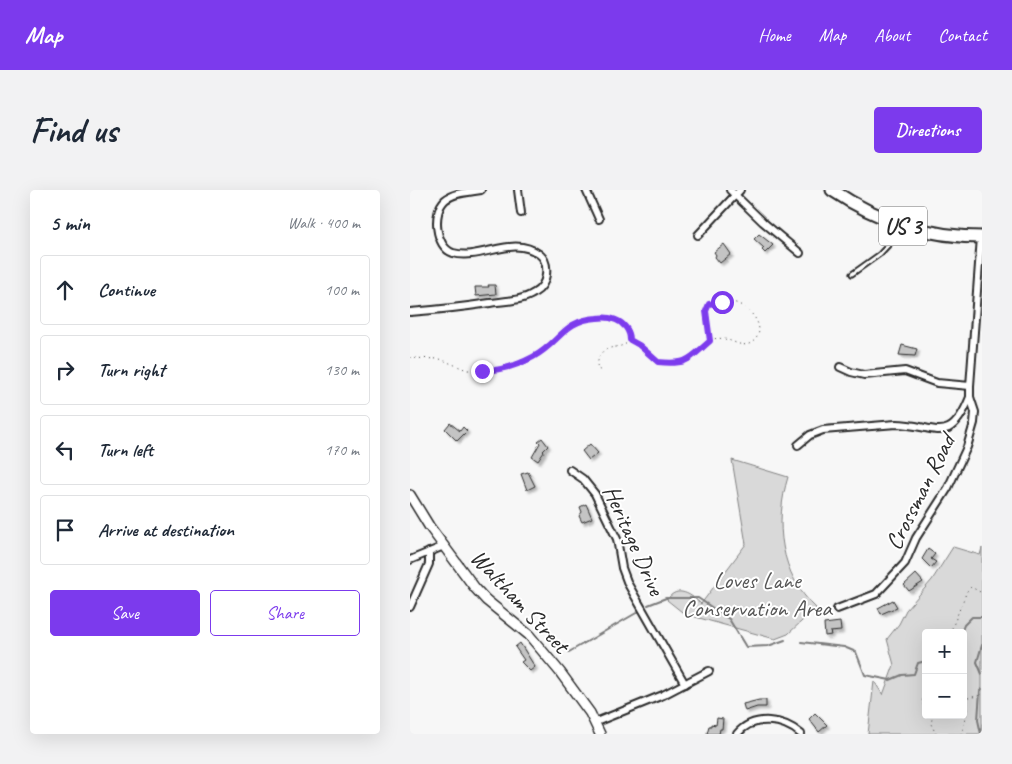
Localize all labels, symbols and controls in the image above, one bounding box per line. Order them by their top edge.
text: Map [25,20,62,50]
text: Home [758,24,791,46]
text: Map [819,24,846,46]
text: About [874,24,910,46]
text: Contact [938,24,987,46]
button: Directions [874,107,982,153]
text: Find us [30,108,117,153]
road number: US 3 [879,206,927,246]
text: 5 min [50,210,90,236]
text: Walk · 400 m [288,213,360,233]
icon: ahead [51,276,79,304]
text: Continue [98,278,155,302]
text: 100 m [325,280,359,300]
route start [711,291,734,314]
icon: right [51,356,79,384]
text: Turn right [98,358,165,382]
text: 130 m [325,360,359,380]
route end [471,360,494,383]
street label: Crossman Road [878,426,963,555]
icon: left [51,436,79,464]
text: Turn left [98,438,153,462]
text: 170 m [325,440,359,460]
street label: Heritage Drive [596,480,672,602]
icon: arrive [51,516,79,544]
text: Arrive at destination [98,518,234,542]
street label: Waltham Street [464,543,577,661]
park label: Loves Lane Conservation Area [682,565,833,623]
button: Save [50,590,200,636]
button: Share [210,590,360,636]
map controls [922,629,967,719]
button: + [922,629,967,674]
button: − [922,674,967,719]

